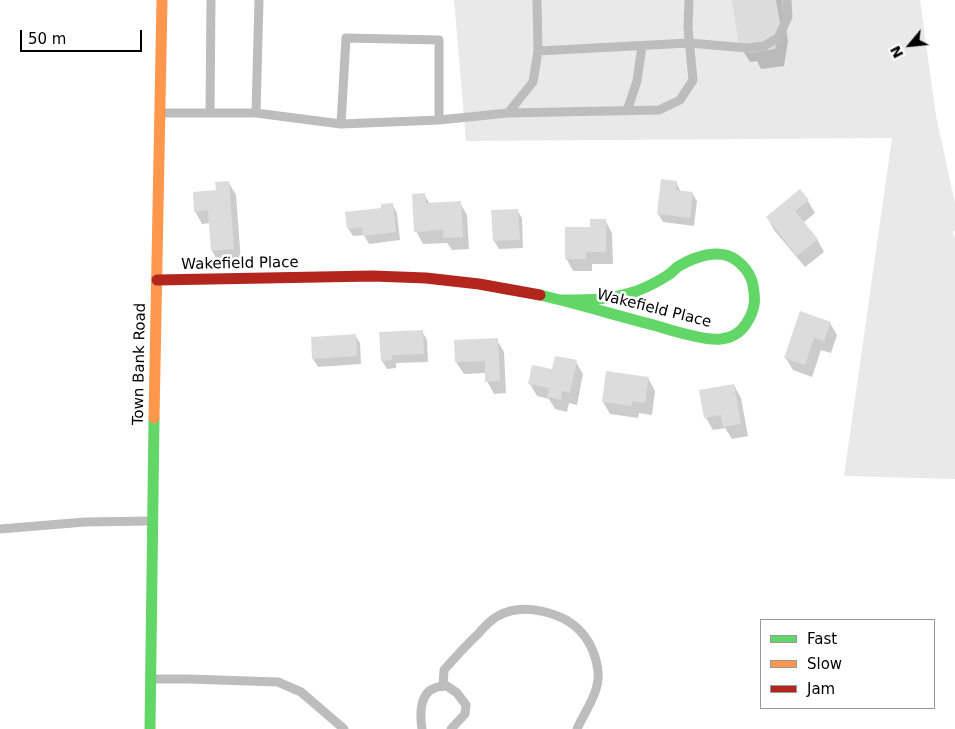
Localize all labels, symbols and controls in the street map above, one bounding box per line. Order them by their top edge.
scale bar [22,20,145,52]
north arrow [885,20,935,70]
text: 50 m [28,30,66,48]
text: N [887,43,907,61]
street label: Wakefield Place [181,254,299,274]
street label: Wakefield Place [595,286,713,332]
street label: Town Bank Road [130,303,150,425]
legend [760,619,935,709]
text: Fast [807,630,837,648]
text: Slow [807,655,842,673]
text: Jam [807,680,835,698]

